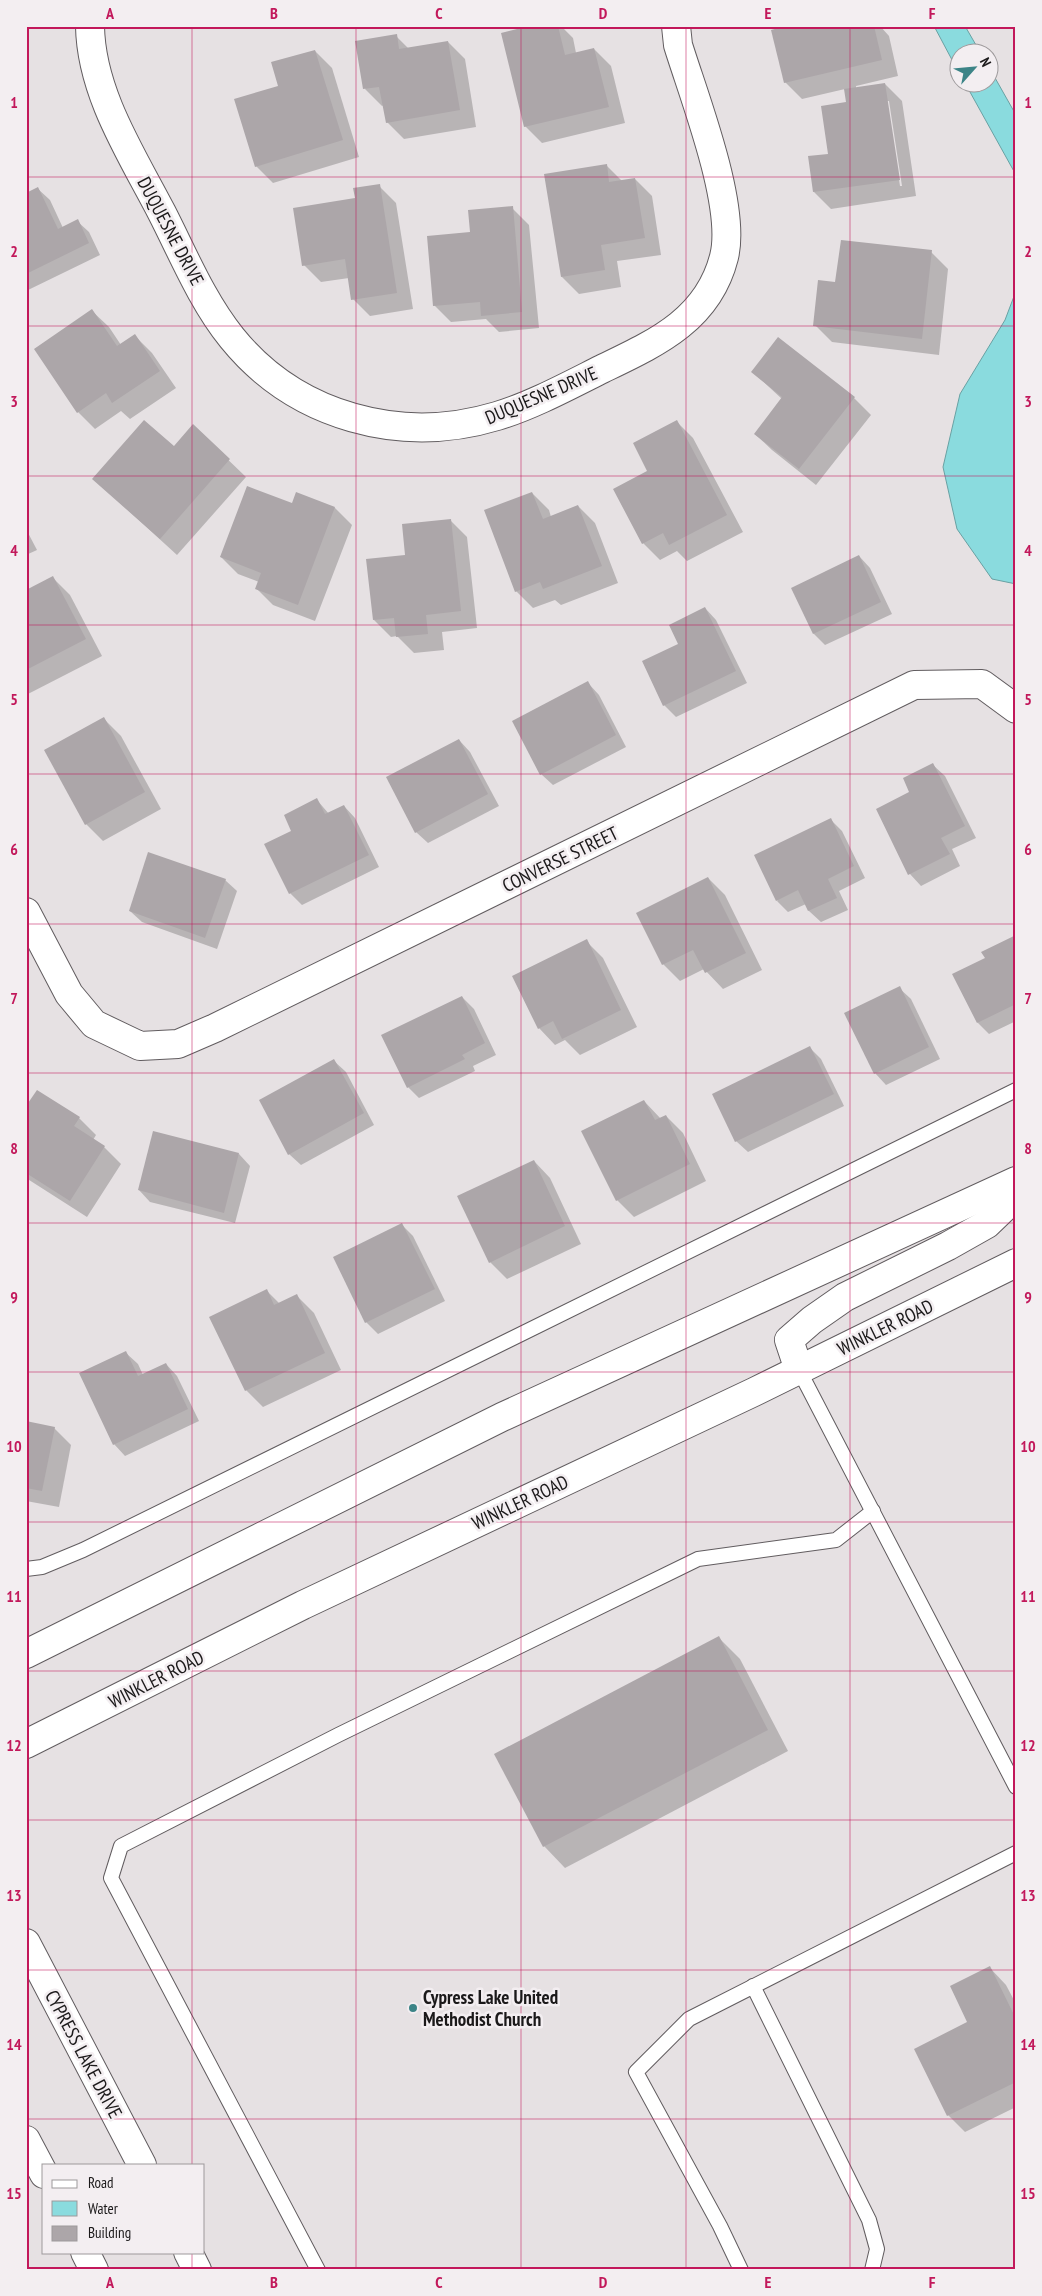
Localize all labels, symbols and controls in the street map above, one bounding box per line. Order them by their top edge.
text: A [105,3,115,23]
text: B [270,3,278,23]
text: C [435,3,443,23]
text: D [599,3,608,23]
text: E [765,3,772,23]
text: F [929,3,936,23]
north arrow [950,42,1000,92]
text: N [976,55,995,70]
text: 1 [10,92,18,112]
text: 1 [1024,92,1032,112]
street label: DUQUESNE DRIVE [132,173,210,289]
text: 2 [10,241,18,261]
text: 2 [1024,241,1032,261]
street label: DUQUESNE DRIVE [481,361,601,429]
text: 3 [10,391,18,411]
text: 3 [1024,391,1032,411]
text: 4 [10,540,18,560]
text: 4 [1024,540,1032,560]
text: 5 [10,689,18,709]
text: 5 [1024,689,1032,709]
street label: CONVERSE STREET [498,820,622,897]
text: 6 [10,839,18,859]
text: 6 [1024,839,1032,859]
text: 7 [10,988,18,1008]
text: 7 [1024,988,1032,1008]
text: 8 [10,1138,18,1158]
text: 8 [1024,1138,1032,1158]
text: 9 [10,1287,18,1307]
text: 9 [1024,1287,1032,1307]
street label: WINKLER ROAD [833,1294,937,1360]
text: 10 [6,1436,22,1456]
text: 10 [1020,1436,1036,1456]
street label: WINKLER ROAD [468,1469,572,1535]
text: 11 [6,1586,22,1606]
text: 11 [1020,1586,1036,1606]
street label: WINKLER ROAD [104,1645,208,1713]
text: 12 [6,1735,22,1755]
text: 12 [1020,1735,1036,1755]
text: 13 [6,1885,22,1905]
text: 13 [1020,1885,1036,1905]
place label: Cypress Lake United Methodist Church [423,1985,558,2031]
street label: CYPRESS LAKE DRIVE [40,1986,128,2122]
marker: Cypress Lake United Methodist Church [407,2002,419,2014]
text: 14 [6,2034,22,2054]
text: 14 [1020,2034,1036,2054]
legend [42,2164,205,2254]
text: Road [88,2173,114,2192]
text: 15 [6,2183,22,2203]
text: 15 [1020,2183,1036,2203]
text: Water [88,2199,119,2218]
text: Building [88,2223,131,2242]
text: A [105,2272,115,2292]
text: B [270,2272,278,2292]
text: C [435,2272,443,2292]
text: D [599,2272,608,2292]
text: E [765,2272,772,2292]
text: F [929,2272,936,2292]

